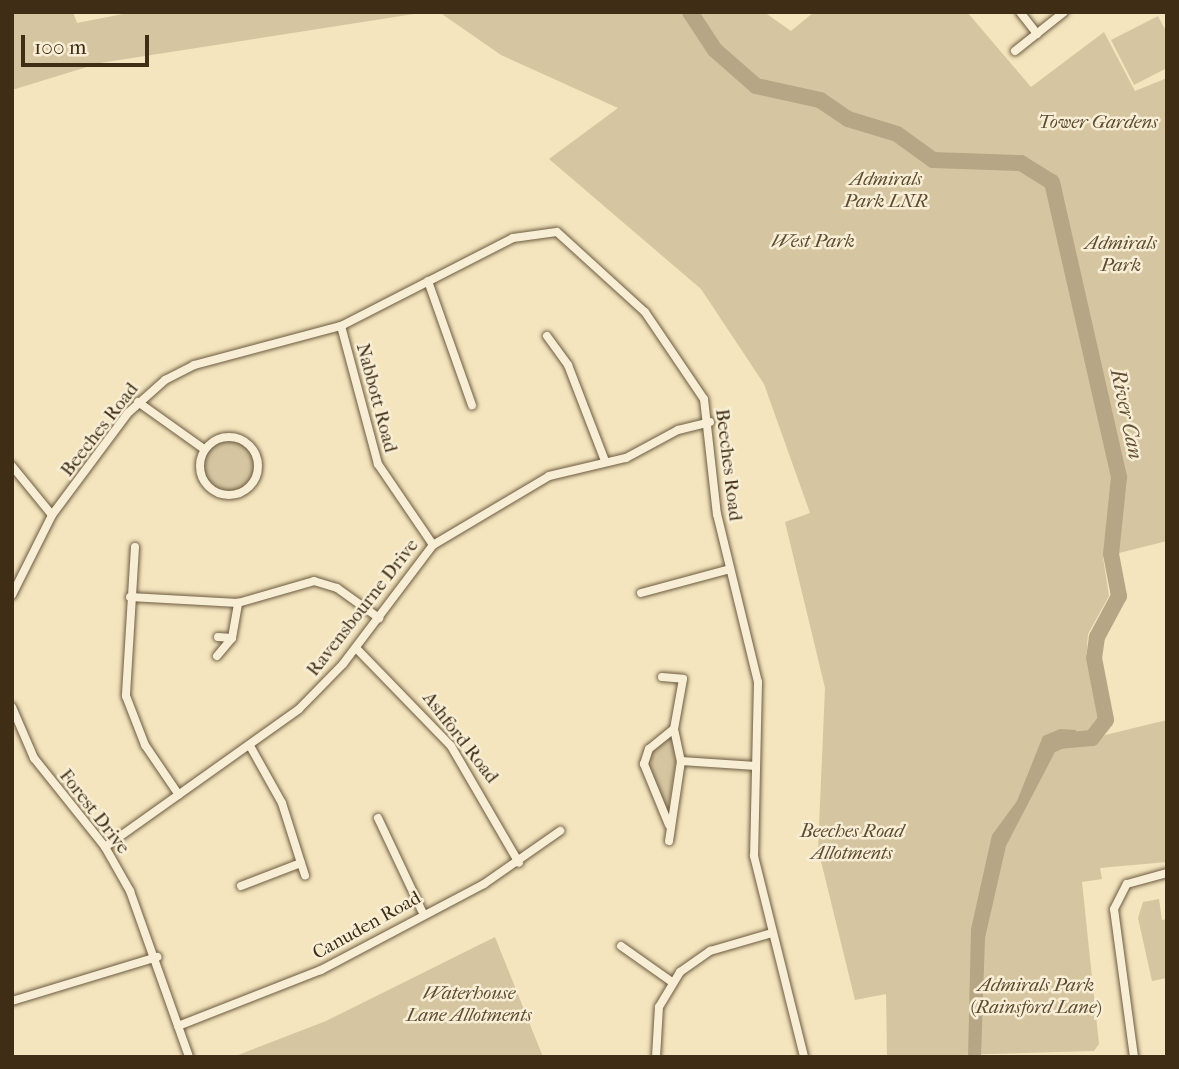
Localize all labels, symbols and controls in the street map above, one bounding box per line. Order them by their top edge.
scale bar [24,21,152,65]
text: 100 m [34,35,87,59]
park label: Tower Gardens [1038,112,1158,134]
park label: Admirals Park LNR [844,169,928,213]
park label: West Park [771,231,855,253]
park label: Admirals Park [1085,233,1157,277]
street label: Nabbott Road [350,341,402,455]
water label: River Can [1105,366,1149,462]
street label: Beeches Road [56,379,144,481]
street label: Beeches Road [710,408,746,522]
street label: Ravensbourne Drive [302,535,424,681]
street label: Ashford Road [417,688,503,788]
street label: Forest Drive [54,765,134,859]
park label: Beeches Road Allotments [800,821,904,865]
street label: Canuden Road [309,887,425,965]
park label: Admirals Park (Rainsford Lane) [970,975,1102,1019]
park label: Waterhouse Lane Allotments [406,983,532,1027]

